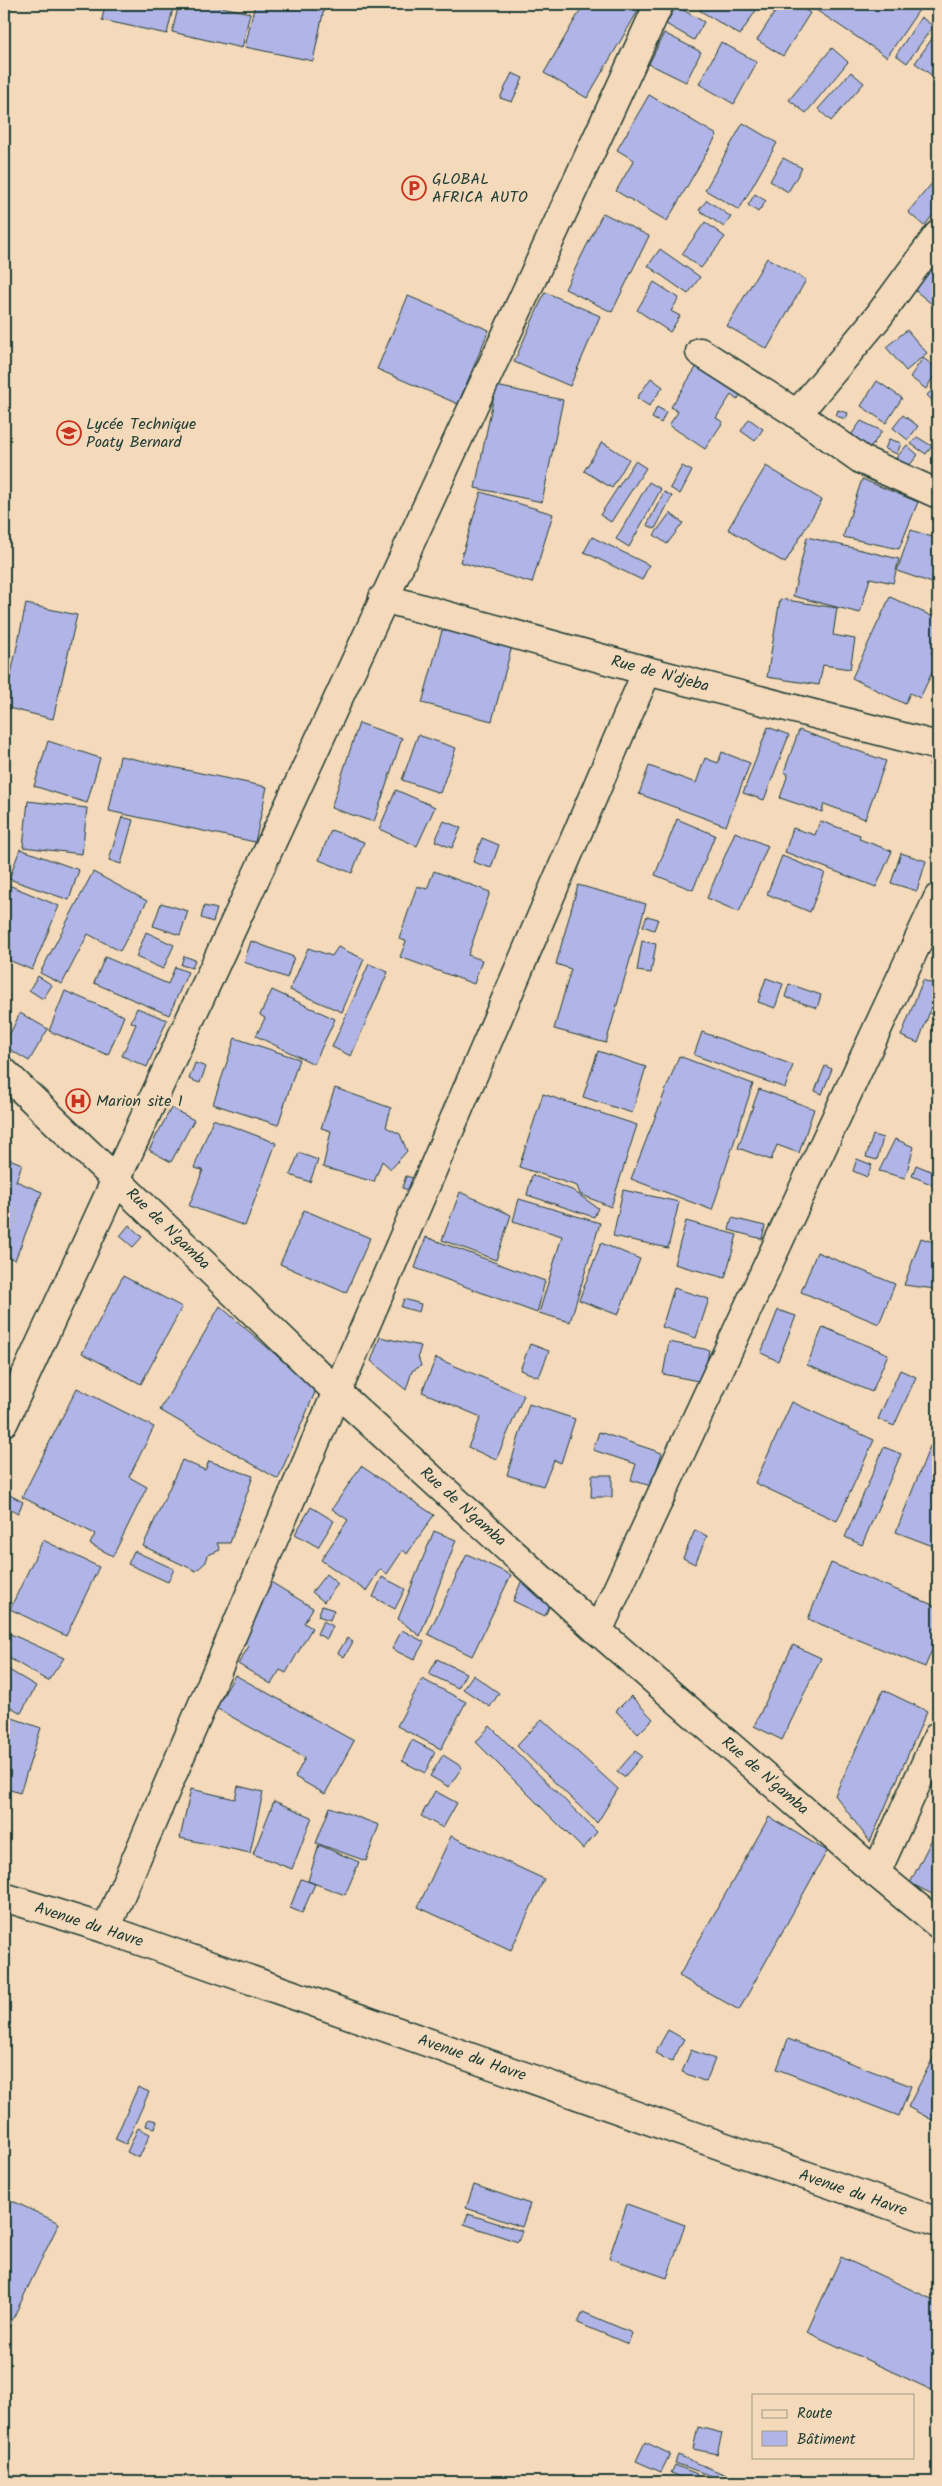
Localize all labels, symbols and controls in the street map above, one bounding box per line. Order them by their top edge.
place label: GLOBAL AFRICA AUTO [432,167,528,210]
parking icon: GLOBAL AFRICA AUTO [401,175,427,201]
place label: Lycée Technique Poaty Bernard [86,412,196,455]
school or university icon: Lycée Technique Poaty Bernard [56,420,82,446]
street label: Rue de N'djeba [608,649,712,699]
hospital icon: Marion site 1 [65,1088,91,1114]
place label: Marion site 1 [96,1089,183,1114]
street label: Rue de N'gamba [120,1182,216,1276]
street label: Rue de N'gamba [414,1461,512,1553]
street label: Rue de N'gamba [716,1731,814,1821]
street label: Avenue du Havre [31,1896,147,1954]
street label: Avenue du Havre [414,2028,530,2088]
street label: Avenue du Havre [795,2163,911,2223]
legend [752,2394,914,2458]
text: Route [797,2402,833,2426]
text: Bâtiment [797,2428,856,2452]

